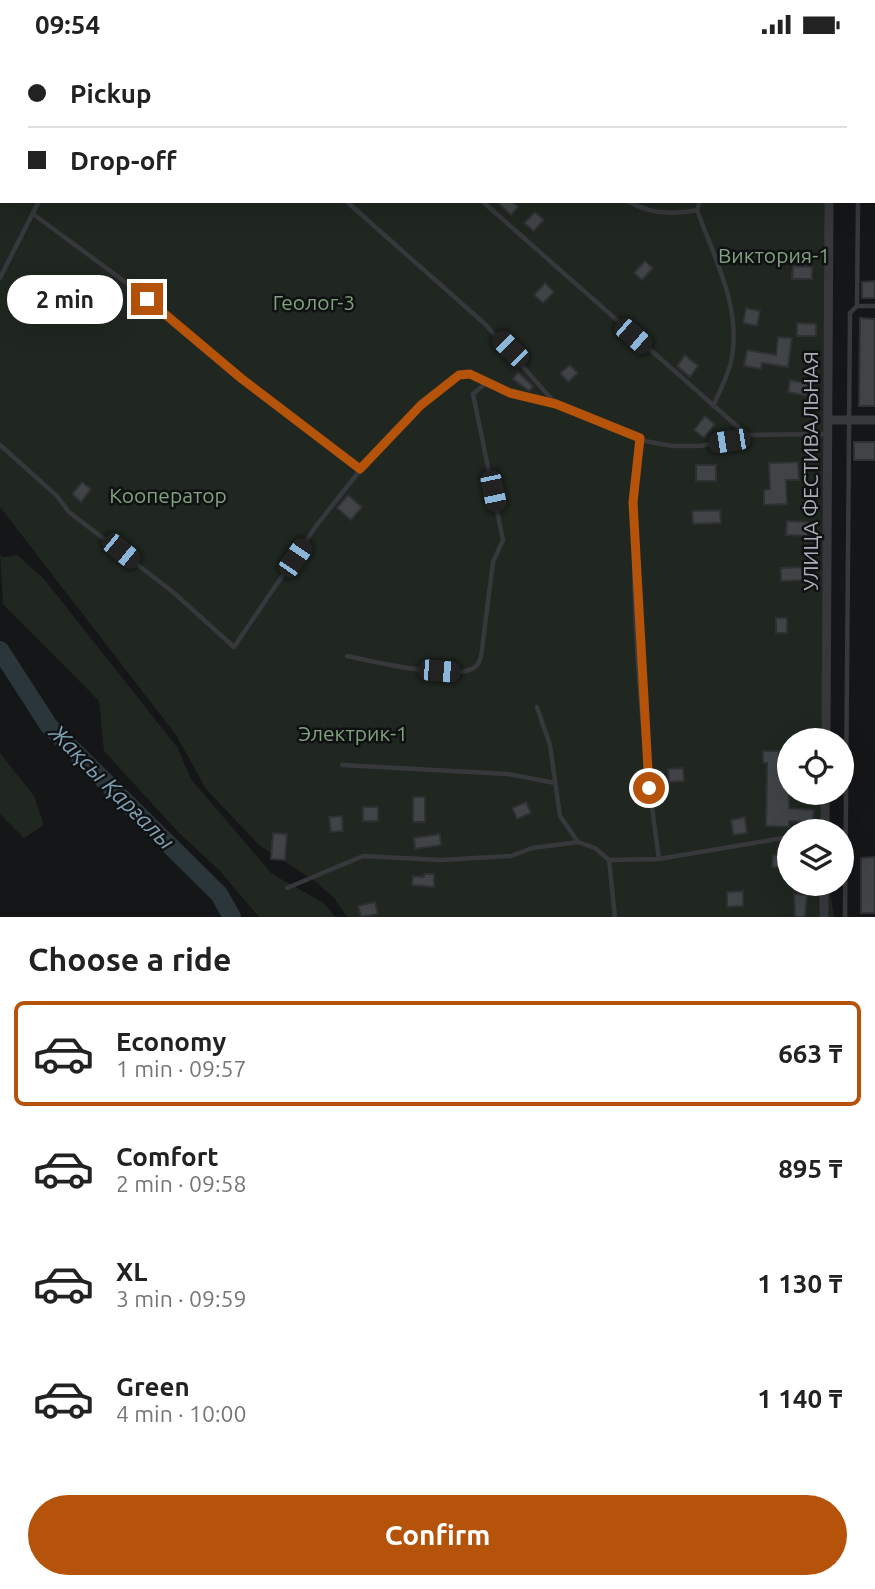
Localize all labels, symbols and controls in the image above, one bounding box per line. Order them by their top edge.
text: 09:54 [35,10,100,39]
text: Pickup [70,79,152,108]
text: Drop-off [70,146,177,175]
park label: Виктория-1 [718,243,830,267]
callout: 2 min [7,275,122,323]
route end [131,283,163,315]
text: 2 min [36,287,94,312]
park label: Геолог-3 [273,290,355,314]
car [611,314,656,358]
car [488,327,533,371]
street label: УЛИЦА ФЕСТИВАЛЬНАЯ [798,351,822,591]
car [707,427,752,455]
car [479,468,508,514]
park label: Кооператор [109,483,227,507]
car [99,530,144,572]
car [275,535,316,581]
car [418,659,461,683]
water label: Жақсы Қарғалы [44,718,179,854]
park label: Электрик-1 [298,721,408,745]
map controls [777,728,854,896]
button: locate [777,728,854,805]
route start [633,772,665,804]
button: layers [777,819,854,896]
text: Choose a ride [28,941,231,977]
icon: car [32,1022,95,1085]
text: Economy [116,1027,226,1056]
text: 663 ₸ [778,1039,843,1068]
text: 1 min · 09:57 [116,1056,247,1081]
icon: car [32,1137,95,1200]
text: Comfort [116,1142,219,1171]
text: 895 ₸ [778,1154,843,1183]
text: 2 min · 09:58 [116,1171,247,1196]
icon: car [32,1252,95,1315]
text: XL [116,1257,147,1286]
text: 1 130 ₸ [757,1269,843,1298]
text: 3 min · 09:59 [116,1286,247,1311]
icon: car [32,1367,95,1430]
text: Green [116,1372,190,1401]
text: 1 140 ₸ [757,1384,843,1413]
text: 4 min · 10:00 [116,1401,247,1426]
button: Confirm [28,1495,847,1575]

